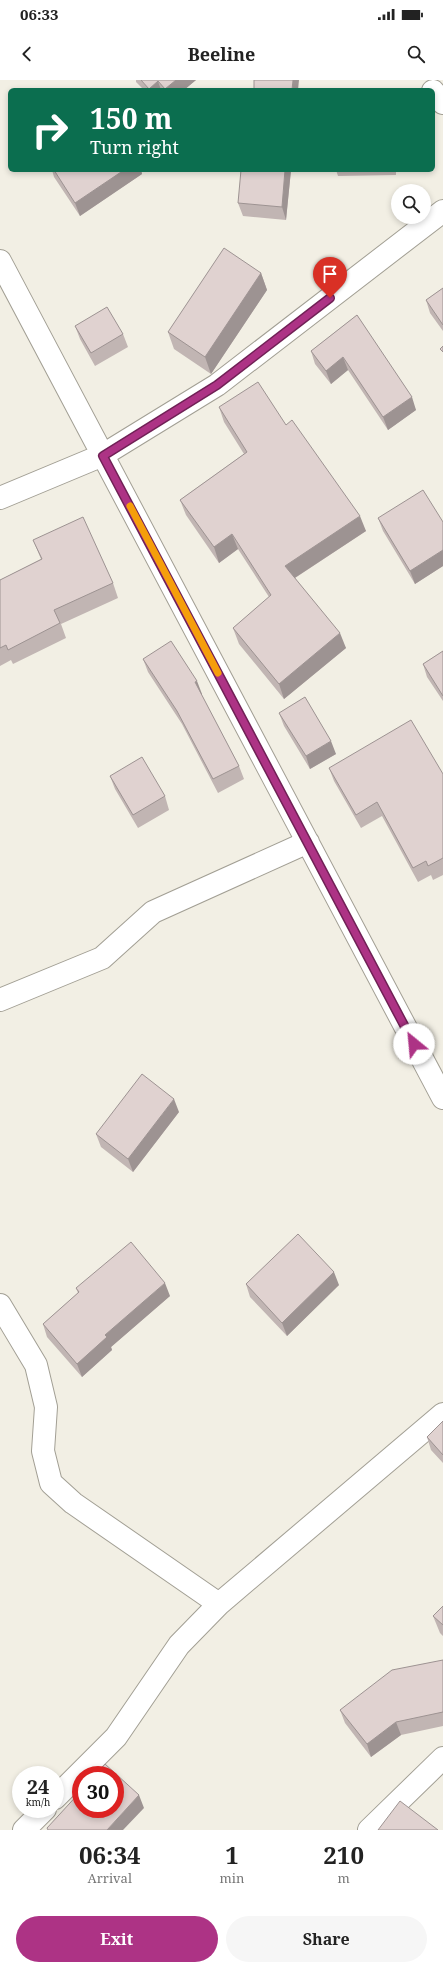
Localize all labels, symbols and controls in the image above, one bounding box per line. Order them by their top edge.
text: 06:33 [20,4,58,24]
text: Beeline [188,42,255,66]
icon: back [16,43,38,65]
icon: search [405,43,427,65]
text: 150 m [90,99,172,137]
icon: right [24,104,76,156]
text: Turn right [90,135,179,159]
map controls [391,184,431,224]
button: search [391,184,431,224]
pin [313,257,347,298]
icon: arrive [319,263,341,285]
position arrow [393,1023,435,1065]
speed limit sign: 30 [72,1766,124,1818]
text: 24 [27,1773,49,1800]
text: km/h [26,1795,50,1809]
text: 06:34 [79,1838,141,1871]
text: 1 [225,1838,239,1871]
text: 210 [323,1838,364,1871]
text: Arrival [88,1869,132,1887]
text: min [219,1869,244,1887]
text: m [337,1869,350,1887]
button: Exit [16,1916,218,1962]
button: Share [226,1916,427,1962]

